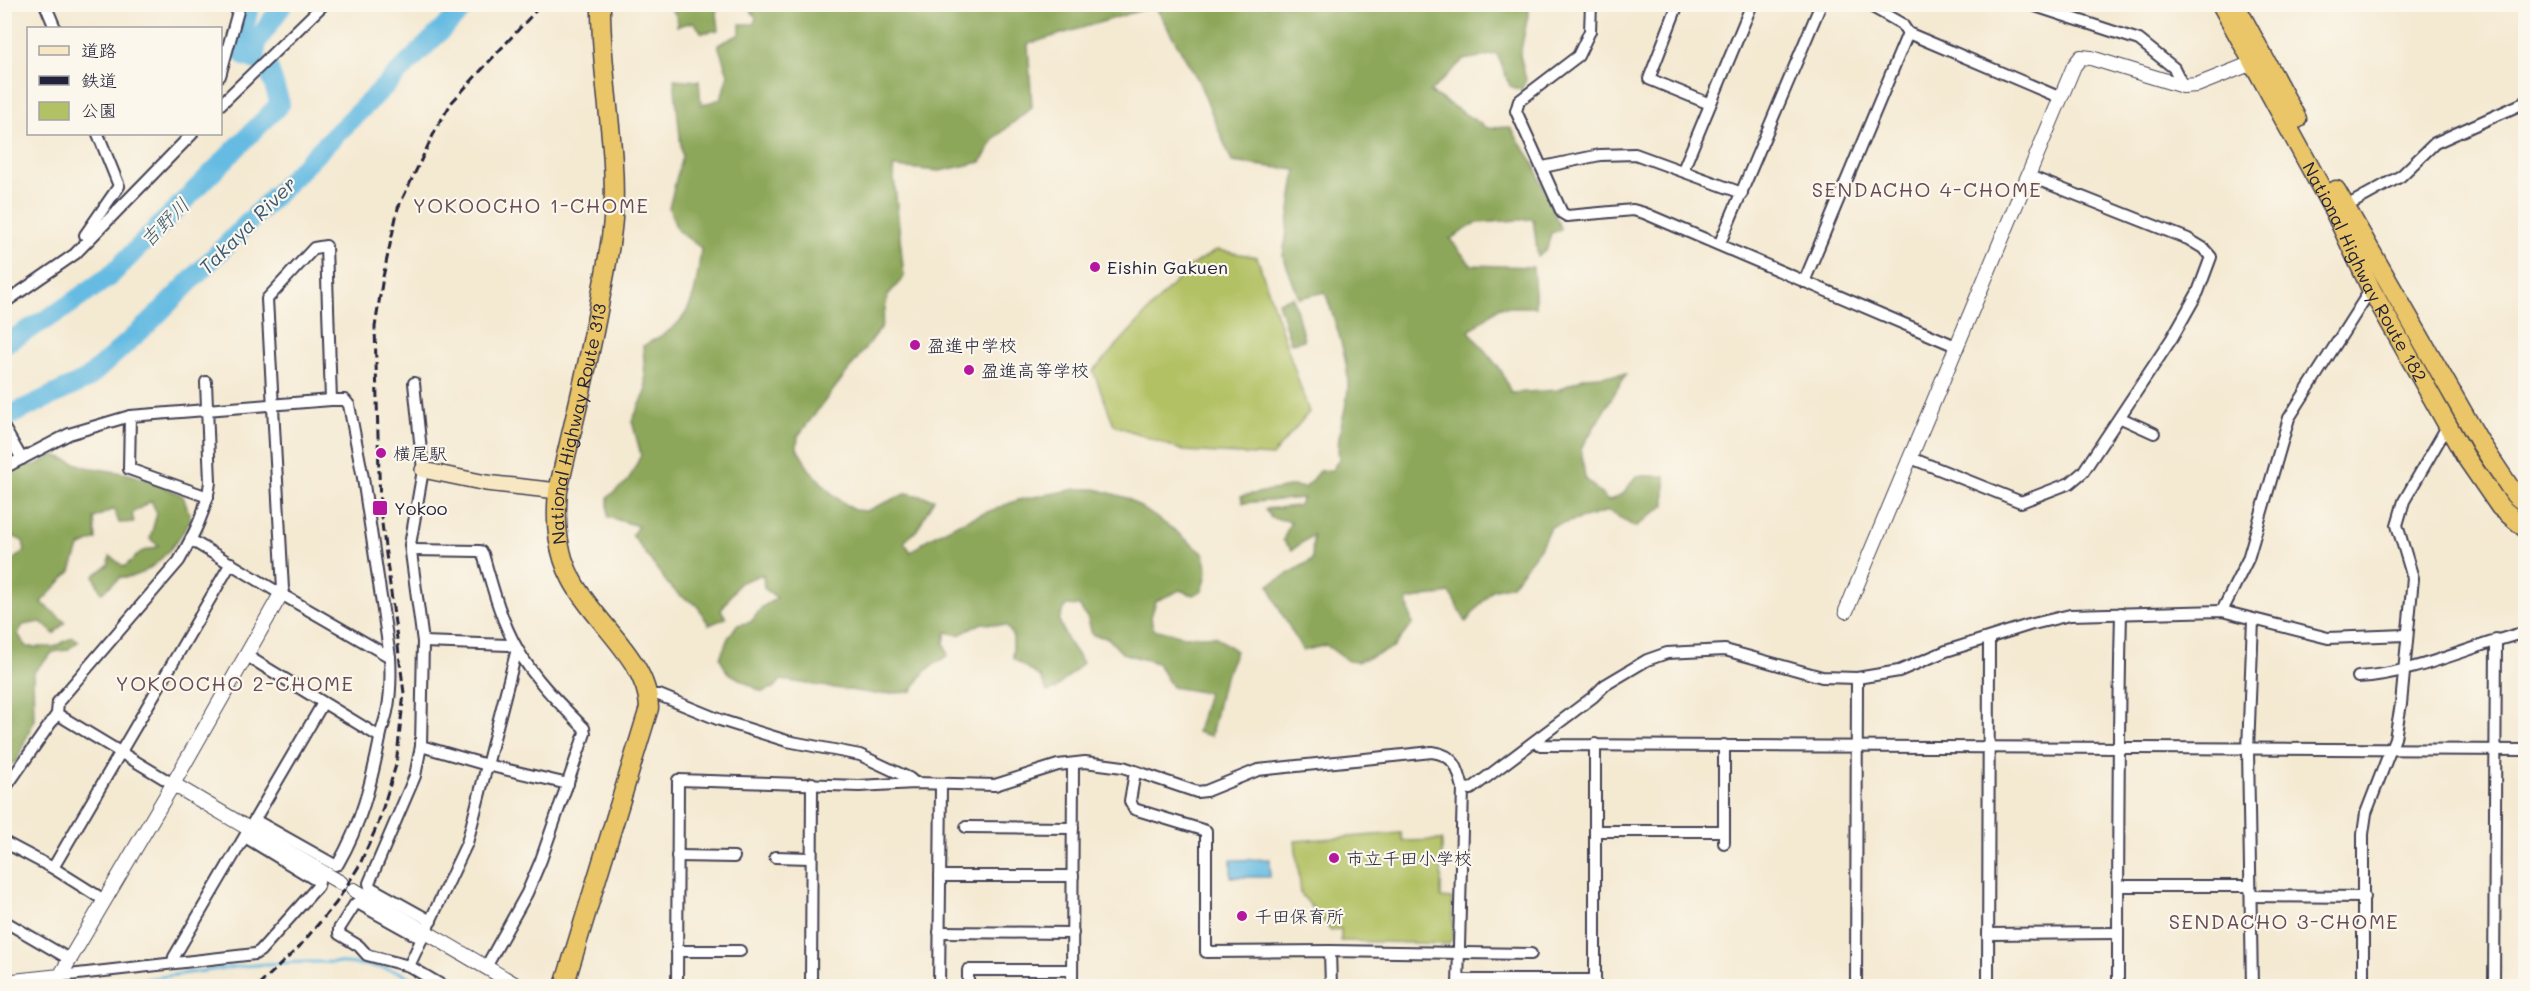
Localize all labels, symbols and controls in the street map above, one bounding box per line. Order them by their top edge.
legend [27,27,222,135]
text: 道路 [81,38,117,62]
text: 鉄道 [81,68,117,92]
text: 公園 [81,98,117,122]
street label: National Highway Route 182 [2297,157,2433,386]
water label: Takaya River [193,171,301,279]
district label: SENDACHO 4-CHOME [1812,176,2042,202]
water label: 吉野川 [134,192,194,252]
district label: YOKOOCHO 1-CHOME [413,192,649,218]
place label: Eishin Gakuen [1107,255,1228,279]
marker: Eishin Gakuen [1088,260,1102,274]
street label: National Highway Route 313 [545,301,611,546]
place label: 盈進中学校 [927,333,1017,357]
marker: 盈進中学校 [908,338,922,352]
place label: 盈進高等学校 [981,358,1089,382]
marker: 盈進高等学校 [962,363,976,377]
place label: 横尾駅 [393,441,447,465]
marker: 横尾駅 [374,446,388,460]
place label: Yokoo [394,496,448,520]
marker: Yokoo [371,499,389,517]
district label: YOKOOCHO 2-CHOME [116,670,354,696]
place label: 市立千田小学校 [1346,846,1472,870]
marker: 市立千田小学校 [1327,851,1341,865]
place label: 千田保育所 [1254,904,1344,928]
district label: SENDACHO 3-CHOME [2169,908,2399,934]
marker: 千田保育所 [1235,909,1249,923]

